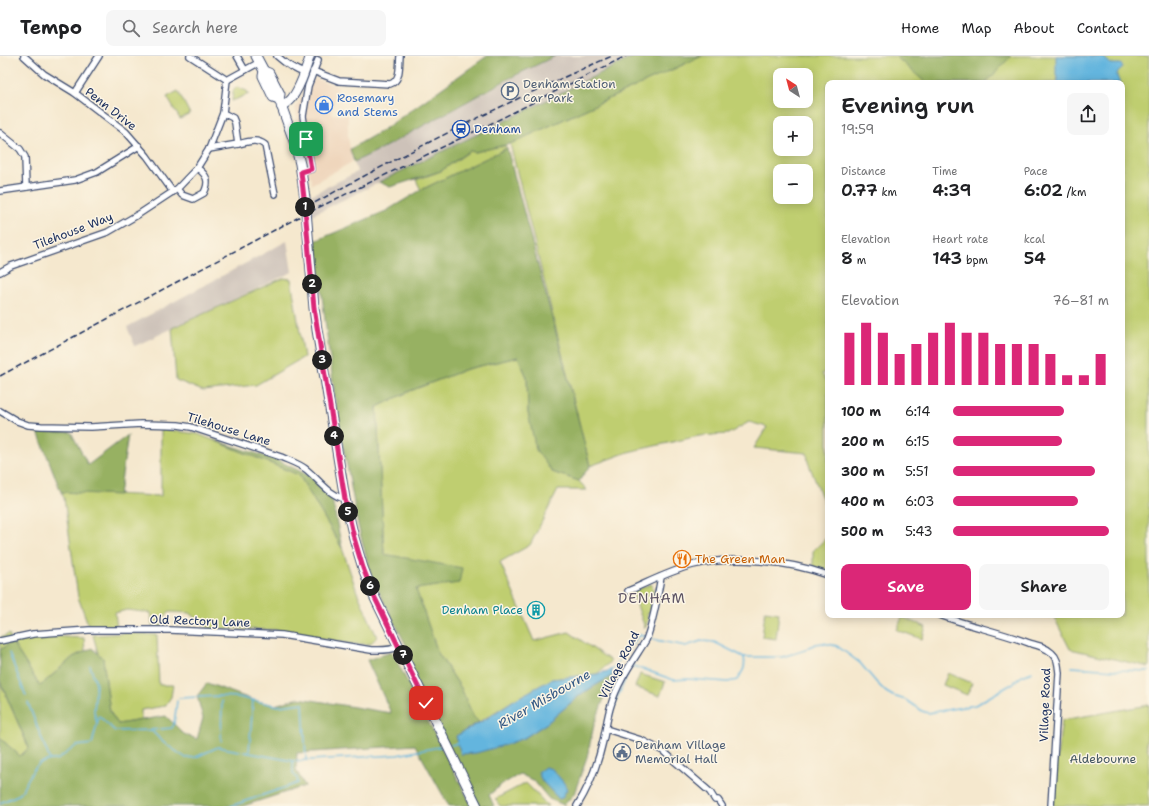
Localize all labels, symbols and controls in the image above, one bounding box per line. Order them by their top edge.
search box [106,10,386,46]
text: Tempo [20,15,82,40]
icon: search [120,17,142,39]
text: Search here [152,18,238,38]
text: Home [901,19,940,37]
text: Map [962,19,992,37]
text: About [1014,19,1055,37]
text: Contact [1077,19,1129,37]
north arrow [773,68,813,108]
map controls [773,68,813,204]
place label: Denham Station Car Park [523,76,616,106]
parking icon: Denham Station Car Park [500,81,520,101]
street label: Penn Drive [82,84,140,134]
place label: Rosemary and Stems [337,90,398,120]
text: Evening run [841,91,974,120]
button: share [1067,93,1109,135]
shop icon: Rosemary and Stems [314,95,334,115]
button: + [773,116,813,156]
station icon: Denham [451,119,471,139]
place label: Denham [474,121,521,137]
text: 19:59 [841,121,874,138]
pin [289,122,323,156]
icon: arrive [295,128,317,150]
button: − [773,164,813,204]
text: Distance [841,164,886,179]
text: Time [932,164,958,179]
text: Pace [1024,164,1048,179]
text: 0.77 [841,179,878,201]
text: 4:39 [932,179,971,201]
text: 6:02 [1024,179,1063,201]
text: km [878,185,897,200]
text: /km [1063,185,1086,200]
pin: 1 [295,197,315,217]
text: 1 [302,199,308,214]
street label: Tilehouse Way [31,208,115,254]
text: Elevation [841,232,890,247]
text: Heart rate [932,232,988,247]
text: kcal [1024,232,1045,247]
text: 8 [841,247,853,269]
text: 143 [932,247,962,269]
text: 54 [1024,247,1046,269]
text: m [853,253,866,268]
text: bpm [962,253,988,268]
pin: 2 [302,274,322,294]
text: 2 [308,276,316,291]
text: Elevation [841,292,899,309]
text: 76–81 m [1053,292,1109,309]
pin: 3 [312,350,332,370]
text: 3 [318,352,326,367]
text: 100 m [841,403,881,420]
text: 6:14 [905,403,930,420]
street label: Tilehouse Lane [185,409,273,449]
pin: 4 [324,426,344,446]
text: 4 [330,428,338,443]
text: 200 m [841,433,884,450]
text: 6:15 [905,433,929,450]
text: 300 m [841,463,885,480]
text: 5:51 [905,463,929,480]
text: 400 m [841,493,885,510]
text: 6:03 [905,493,934,510]
pin: 5 [338,502,358,522]
text: 5 [345,504,351,519]
text: 500 m [841,523,884,540]
text: 5:43 [905,523,933,540]
restaurant icon: The Green Man [672,549,692,569]
place label: The Green Man [695,551,785,567]
button: Save [841,564,971,610]
button: Share [979,564,1109,610]
pin: 6 [360,576,380,596]
text: 6 [366,578,374,593]
district label: DENHAM [618,589,686,607]
building icon: Denham Place [526,600,546,620]
place label: Denham Place [441,602,523,618]
street label: Old Rectory Lane [149,611,251,631]
street label: Village Road [595,628,643,702]
pin: 7 [393,645,413,665]
text: 7 [399,647,407,662]
water label: River Misbourne [495,666,593,732]
street label: Village Road [1036,667,1054,742]
pin [409,686,443,720]
icon: check [415,692,437,714]
place label: Denham Village Memorial Hall [635,737,726,767]
public building icon: Denham Village Memorial Hall [612,742,632,762]
park label: Aldebourne [1070,751,1137,767]

